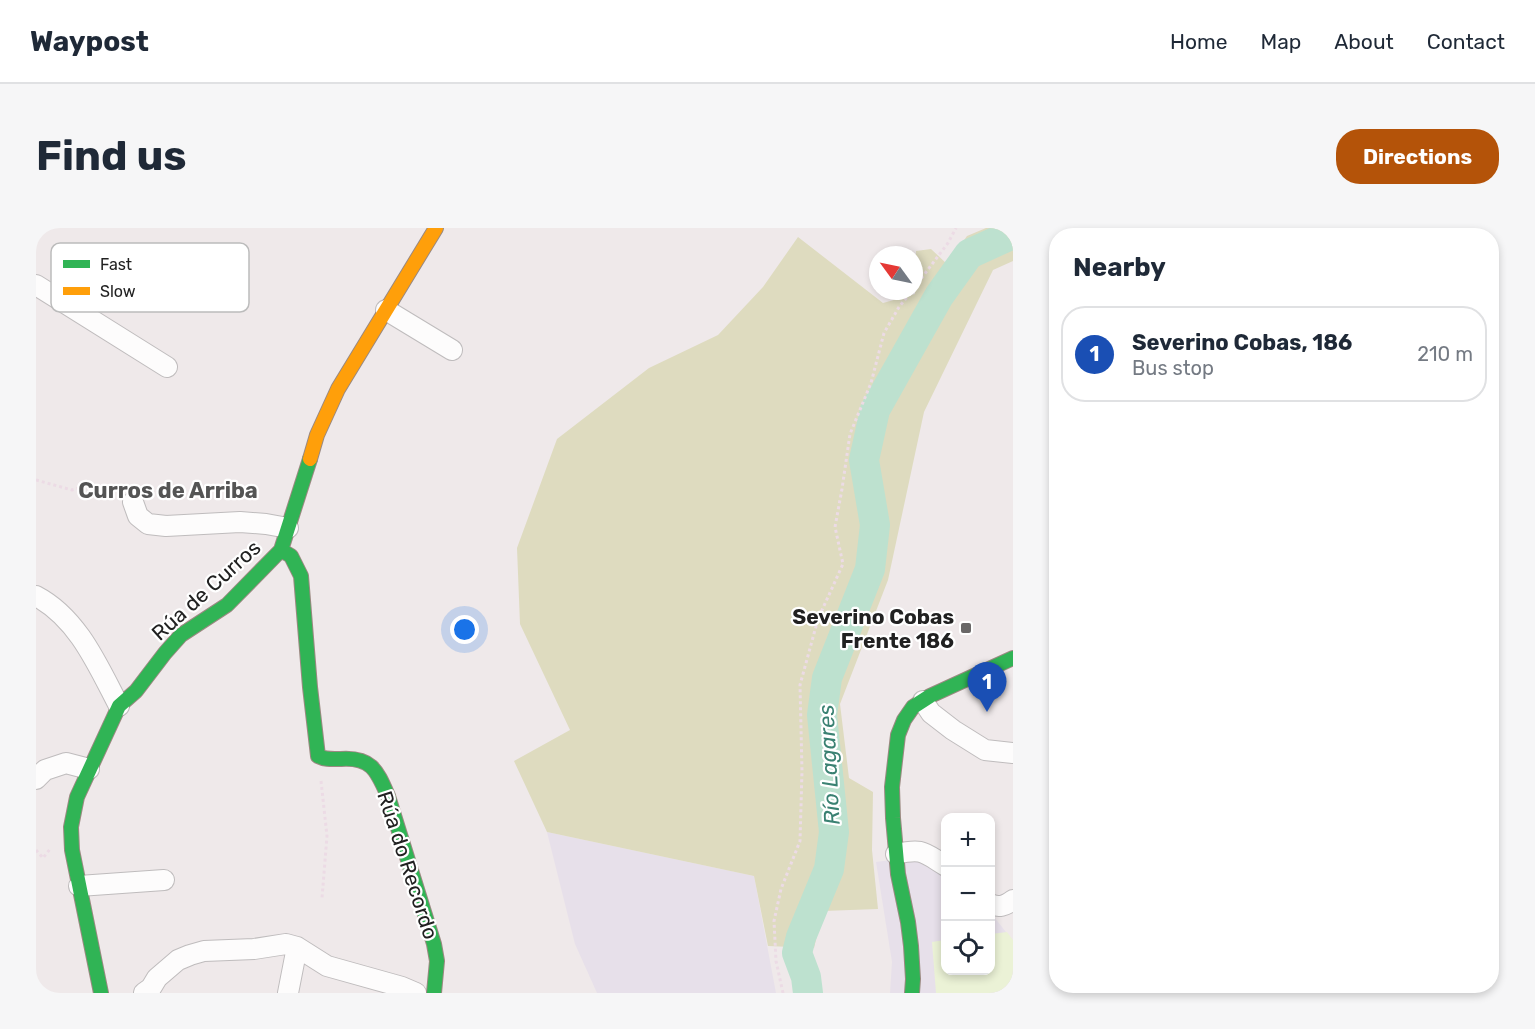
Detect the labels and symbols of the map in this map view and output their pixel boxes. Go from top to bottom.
legend [51,243,249,312]
north arrow [869,246,923,300]
text: Fast [100,255,132,274]
text: Slow [100,282,136,301]
district label: Curros de Arriba [78,477,258,504]
street label: Rúa de Curros [146,535,266,645]
place label: Severino Cobas Frente 186 [792,604,954,653]
your location [450,615,479,644]
marker: Severino Cobas Frente 186 [959,621,973,635]
pin: 1 [968,662,1006,712]
water label: Río Lagares [812,704,846,826]
street label: Rúa do Recordo [372,788,444,942]

